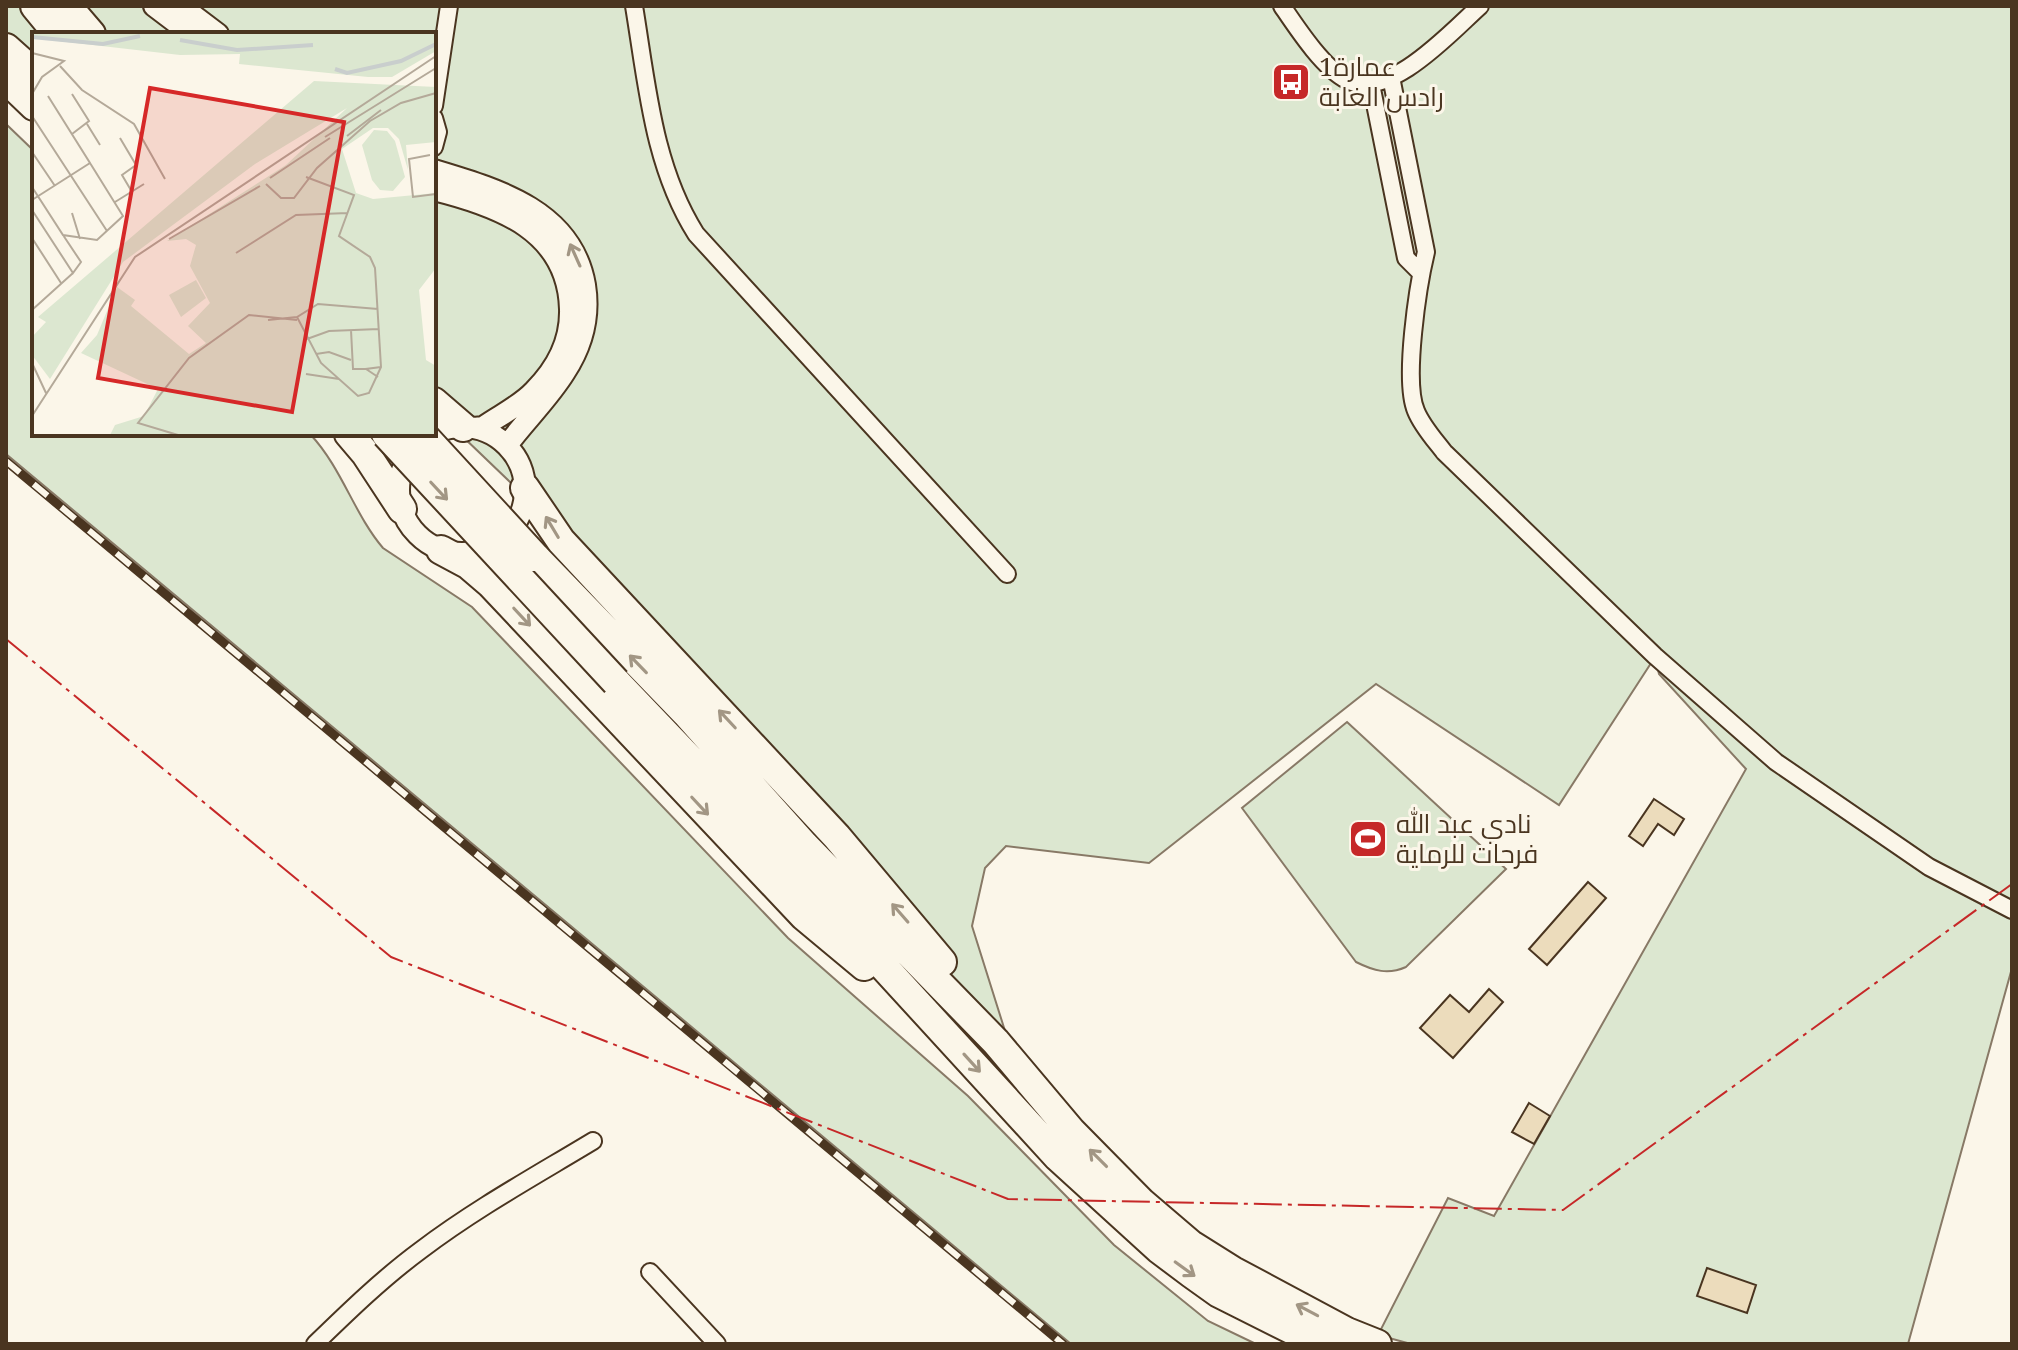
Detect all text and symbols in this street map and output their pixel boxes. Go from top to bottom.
inset map [32,32,436,436]
place label: 1عمارة رادس الغابة [1319,48,1444,114]
bus stop icon: 1عمارة رادس الغابة [1270,61,1312,103]
one-way arrow [567,243,582,267]
one-way arrow [430,481,448,501]
one-way arrow [543,516,559,539]
one-way arrow [513,607,532,627]
one-way arrow [629,655,648,674]
one-way arrow [718,710,737,729]
one-way arrow [691,796,710,816]
place label: نادي عبد الله فرحات للرماية [1396,805,1538,871]
sports icon: نادي عبد الله فرحات للرماية [1347,818,1389,860]
one-way arrow [891,903,909,924]
one-way arrow [963,1053,981,1073]
one-way arrow [1089,1149,1108,1168]
one-way arrow [1173,1260,1195,1277]
one-way arrow [1295,1302,1319,1317]

